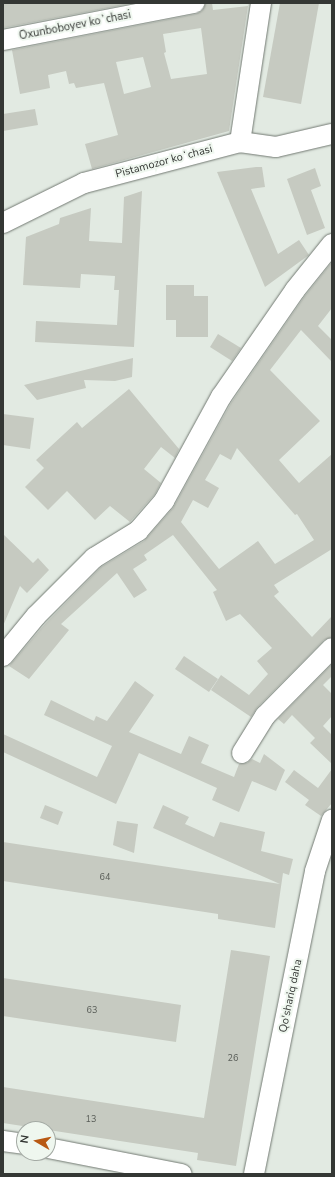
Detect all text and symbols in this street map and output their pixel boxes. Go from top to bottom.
street label: Oxunboboyev koʻchasi [18,9,132,43]
street label: Pistamozor koʻchasi [114,143,214,181]
house number: 64 [100,872,110,882]
street label: Qo'shariq daha [277,958,305,1034]
house number: 63 [87,1005,97,1015]
house number: 26 [228,1053,238,1063]
house number: 13 [86,1114,96,1124]
north arrow [16,1121,56,1161]
text: N [17,1134,33,1144]

